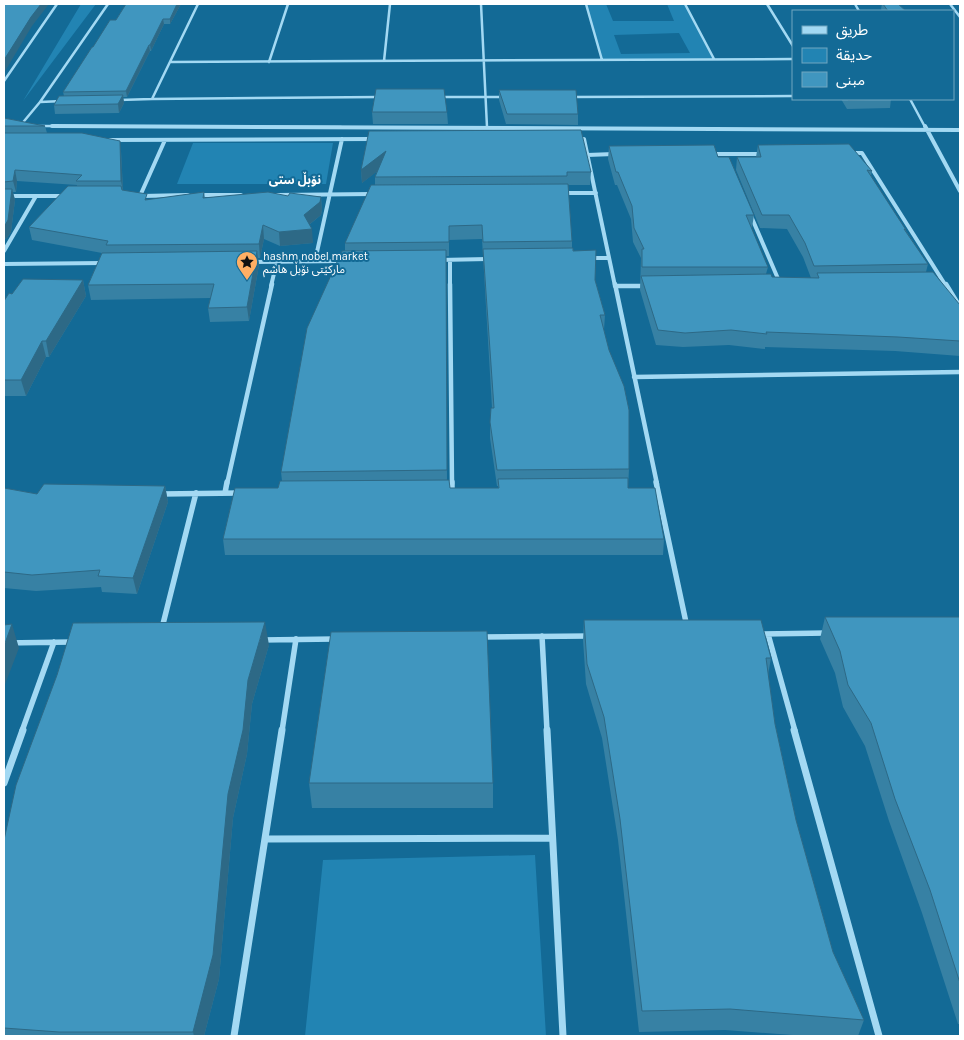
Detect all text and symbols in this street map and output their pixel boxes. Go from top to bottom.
legend [792,10,954,100]
text: طريق [836,21,868,40]
text: حديقة [836,46,872,64]
text: مبنى [836,71,865,89]
district label: نۆبڵ ستی [269,171,321,187]
place icon: hashm nobel market مارکێتی نۆبڵ هاشم [235,250,259,281]
place label: hashm nobel market مارکێتی نۆبڵ هاشم [263,250,368,278]

